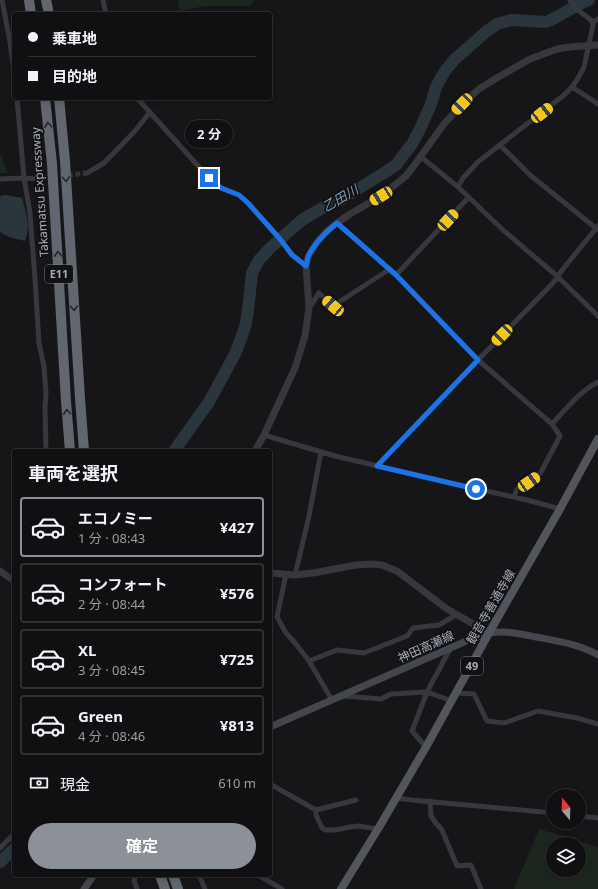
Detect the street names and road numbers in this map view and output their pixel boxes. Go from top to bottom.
street label: Takamatsu Expressway [26,126,53,257]
road number: E11 [45,265,73,283]
street label: 観音寺善通寺線 [462,566,519,647]
street label: 神田高瀬線 [395,627,457,667]
road number: 49 [461,657,483,675]

